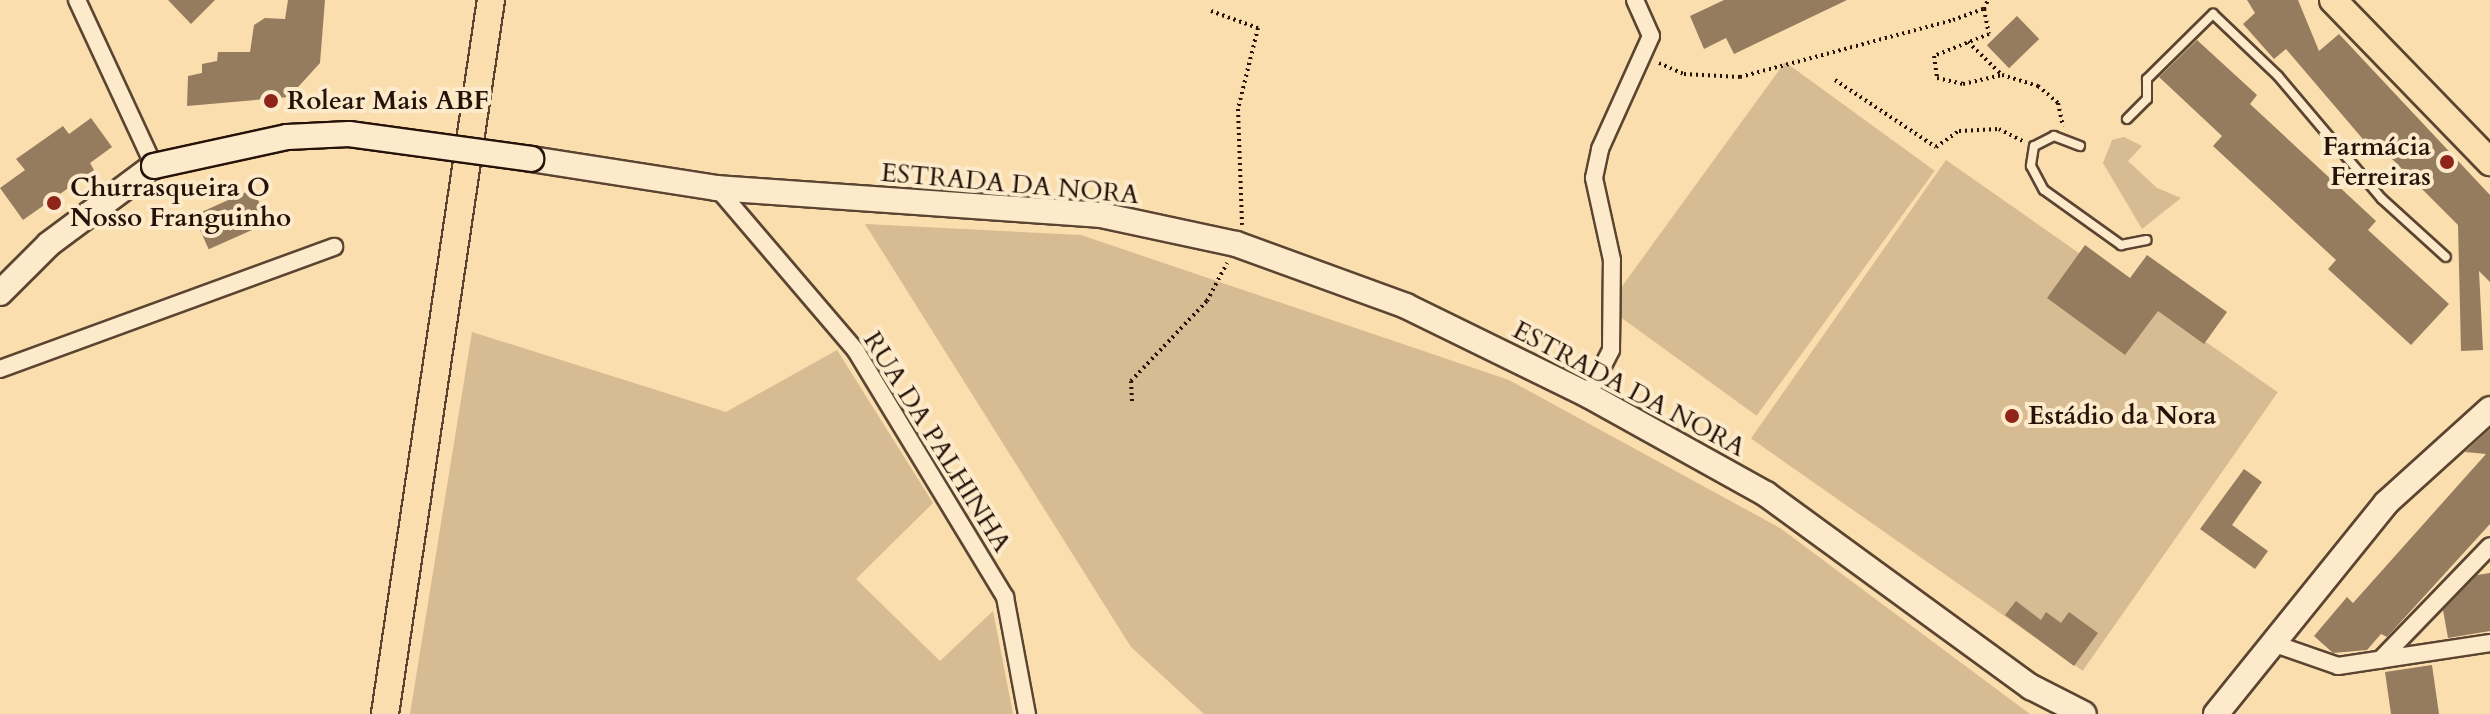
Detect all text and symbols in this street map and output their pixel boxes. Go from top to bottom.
place label: Rolear Mais ABF [287,85,489,117]
marker: Rolear Mais ABF [262,92,280,110]
place label: Farmácia Ferreiras [2323,131,2431,192]
marker: Farmácia Ferreiras [2438,153,2456,171]
street label: ESTRADA DA NORA [880,157,1140,211]
place label: Churrasqueira O Nosso Franguinho [70,172,291,234]
marker: Churrasqueira O Nosso Franguinho [45,194,63,212]
street label: ESTRADA DA NORA [1507,314,1751,464]
street label: RUA DA PALHINHA [856,326,1018,558]
place label: Estádio da Nora [2028,400,2216,432]
marker: Estádio da Nora [2003,407,2021,425]

